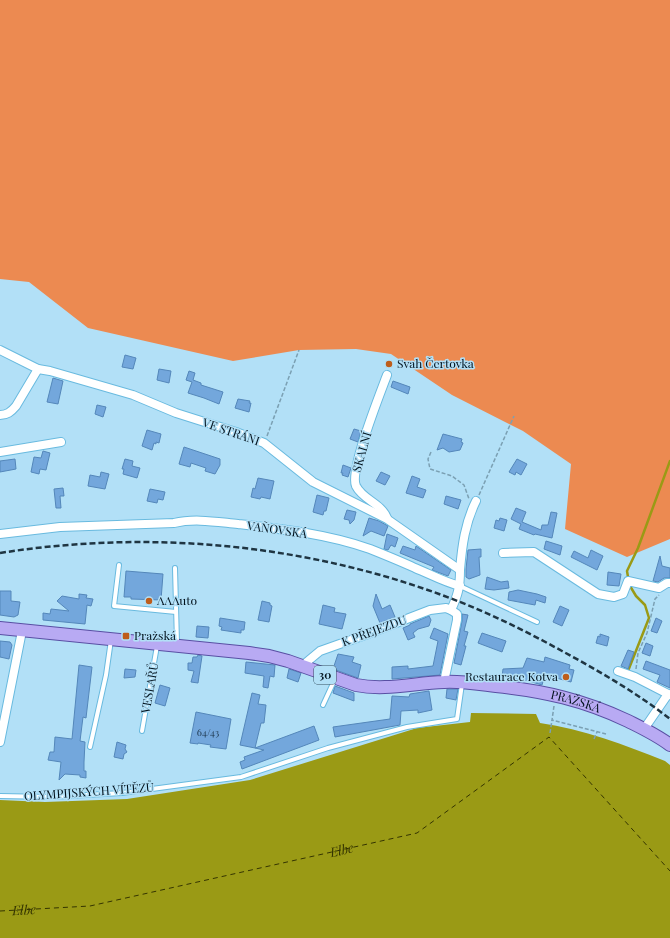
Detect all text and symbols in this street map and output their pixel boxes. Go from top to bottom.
place label: Svah Čertovka [397,355,474,371]
marker: Svah Čertovka [384,359,394,369]
street label: VE STRÁNI [200,413,262,448]
street label: SKALNÍ [348,429,375,474]
street label: VAŇOVSKÁ [245,517,309,541]
place label: AAAuto [156,592,198,608]
marker: AAAuto [144,596,154,606]
street label: K PŘEJEZDU [339,611,408,649]
place label: Pražská [134,627,176,643]
marker: Pražská [121,631,131,641]
street label: VESLAŘŮ [136,661,161,716]
road number: 30 [314,666,336,684]
place label: Restaurace Kotva [465,668,558,684]
marker: Restaurace Kotva [561,672,571,682]
street label: PRAŽSKÁ [549,686,604,716]
house number: 64/43 [197,725,220,739]
street label: OLYMPIJSKÝCH VÍTĚZŮ [23,778,155,804]
water label: Elbe [327,838,355,860]
water label: Elbe [11,900,37,918]

